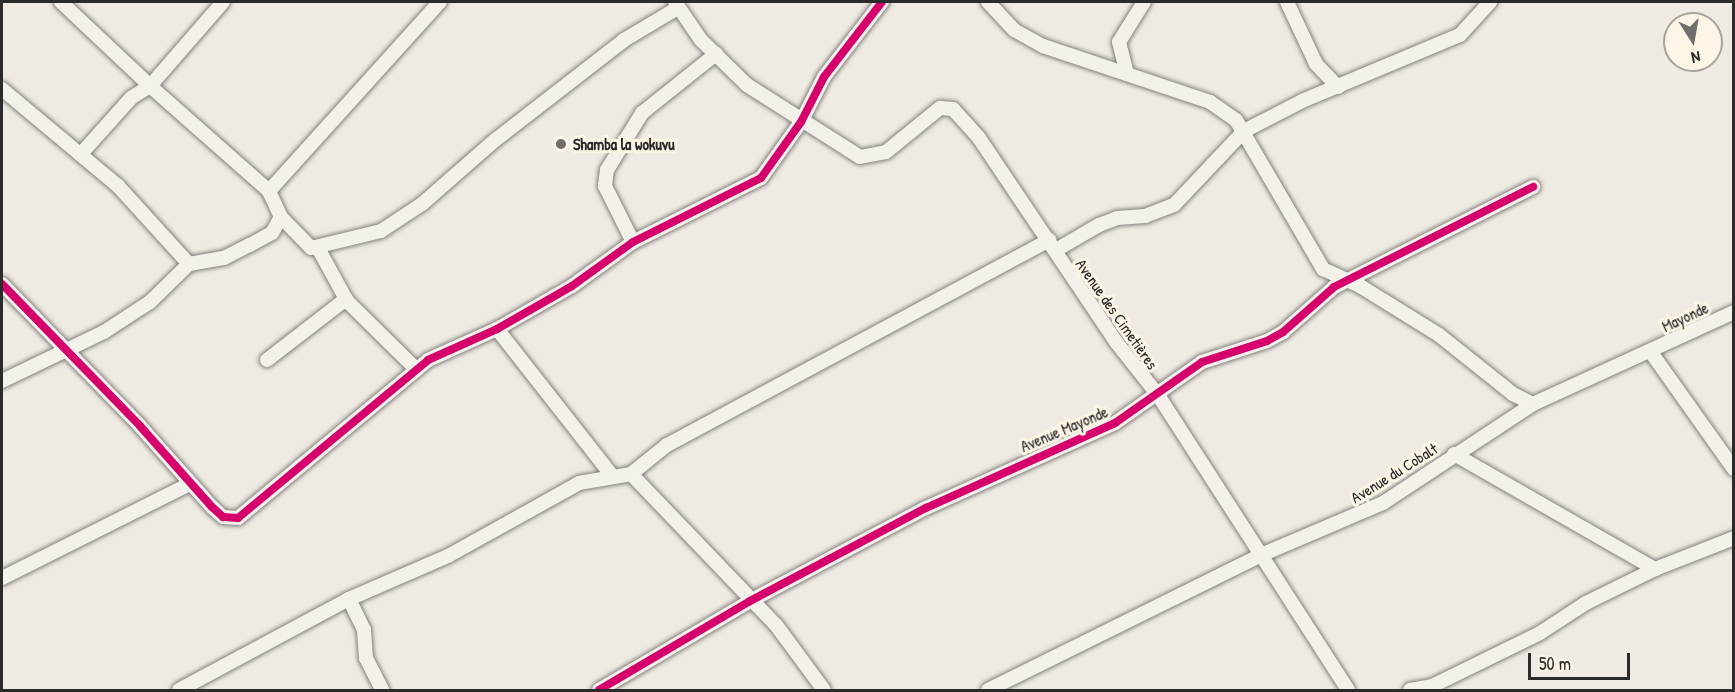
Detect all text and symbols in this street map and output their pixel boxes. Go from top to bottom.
north arrow [1663,12,1723,72]
text: N [1690,46,1702,69]
place label: Shamba la wokuvu [573,134,675,154]
marker: Shamba la wokuvu [554,137,568,151]
street label: Avenue des Cimetières [1072,255,1162,373]
street label: Mayonde [1659,298,1711,336]
street label: Avenue Mayonde [1017,402,1111,456]
street label: Avenue du Cobalt [1347,439,1441,507]
scale bar [1531,641,1633,679]
text: 50 m [1539,651,1571,676]

